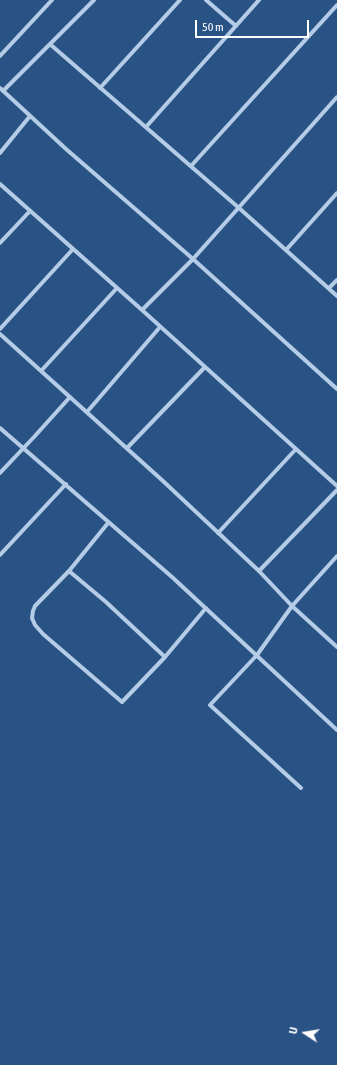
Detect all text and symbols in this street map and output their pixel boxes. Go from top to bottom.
scale bar [197,12,311,38]
text: 50 m [202,20,224,34]
north arrow [285,1013,325,1053]
text: U [287,1026,300,1035]

